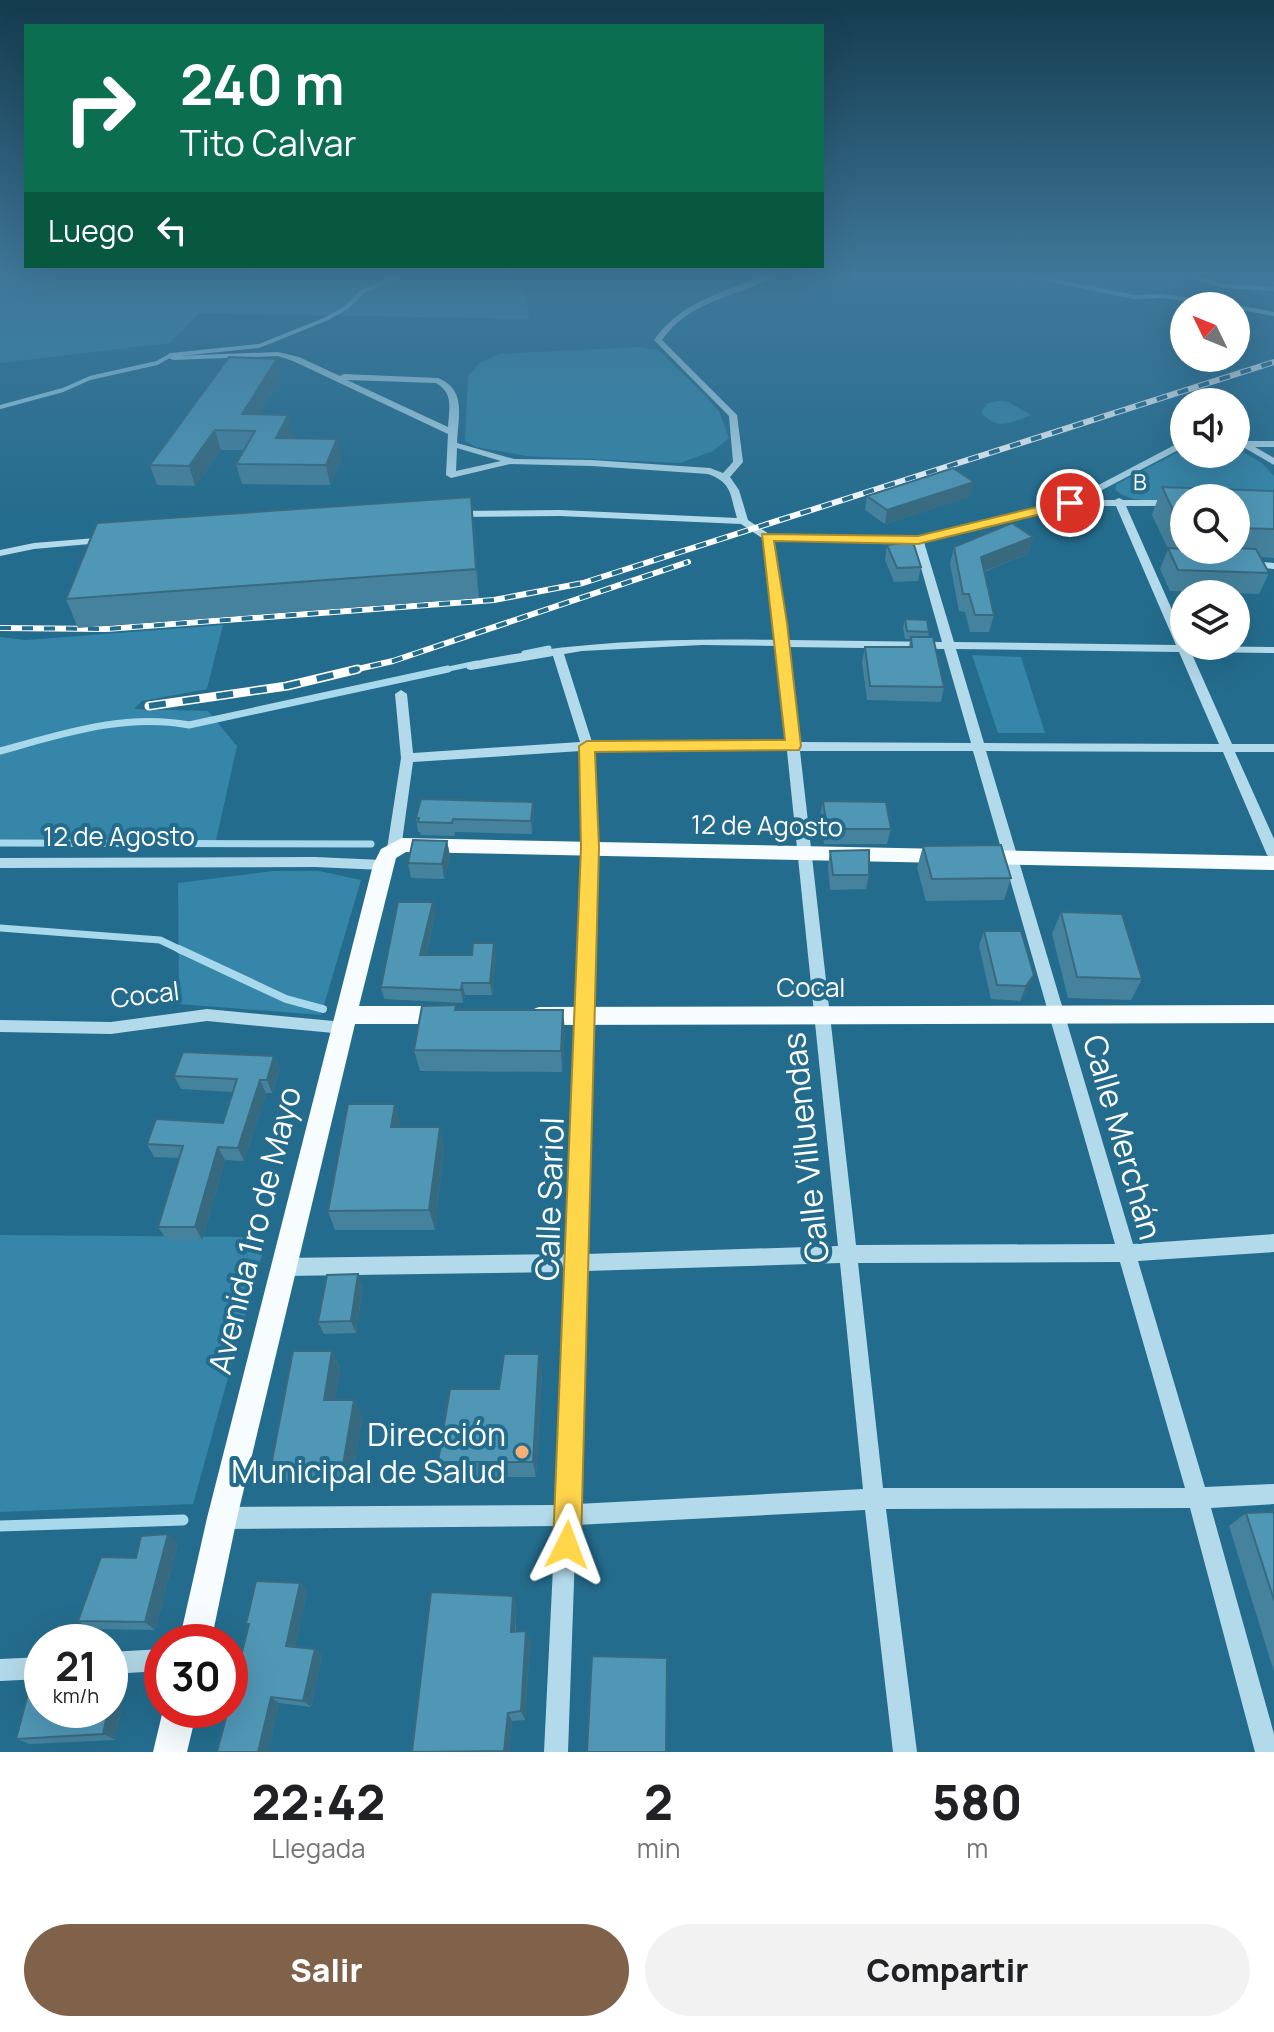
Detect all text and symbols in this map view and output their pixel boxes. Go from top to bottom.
text: 240 m [180,45,345,122]
icon: right [48,56,152,160]
text: Tito Calvar [180,118,356,167]
icon: left [150,208,194,252]
text: Luego [48,210,134,251]
north arrow [1170,292,1250,372]
map controls [1170,292,1250,660]
button: sound [1170,388,1250,468]
street label: B [1133,467,1147,497]
pin [1036,469,1104,537]
icon: arrive [1048,481,1092,525]
button: search [1170,484,1250,564]
button: layers [1170,580,1250,660]
street label: 12 de Agosto [691,806,843,844]
street label: 12 de Agosto [43,818,195,854]
street label: Cocal [777,969,845,1005]
street label: Cocal [109,972,181,1016]
street label: Calle Merchán [1073,1030,1173,1244]
street label: Calle Villuendas [771,1031,839,1265]
street label: Avenida 1ro de Mayo [197,1082,311,1378]
street label: Calle Sariol [524,1116,574,1282]
place label: Dirección Municipal de Salud [231,1412,506,1493]
marker: Dirección Municipal de Salud [513,1443,531,1461]
position arrow [525,1503,609,1587]
speed limit sign: 30 [144,1624,248,1728]
text: 21 [55,1638,97,1693]
text: km/h [53,1682,99,1709]
text: 22:42 [252,1769,385,1834]
text: 2 [644,1769,673,1834]
text: 580 [932,1769,1022,1834]
text: Llegada [271,1830,366,1866]
text: min [637,1830,680,1866]
text: m [966,1830,988,1866]
button: Salir [24,1924,629,2016]
button: Compartir [645,1924,1250,2016]

